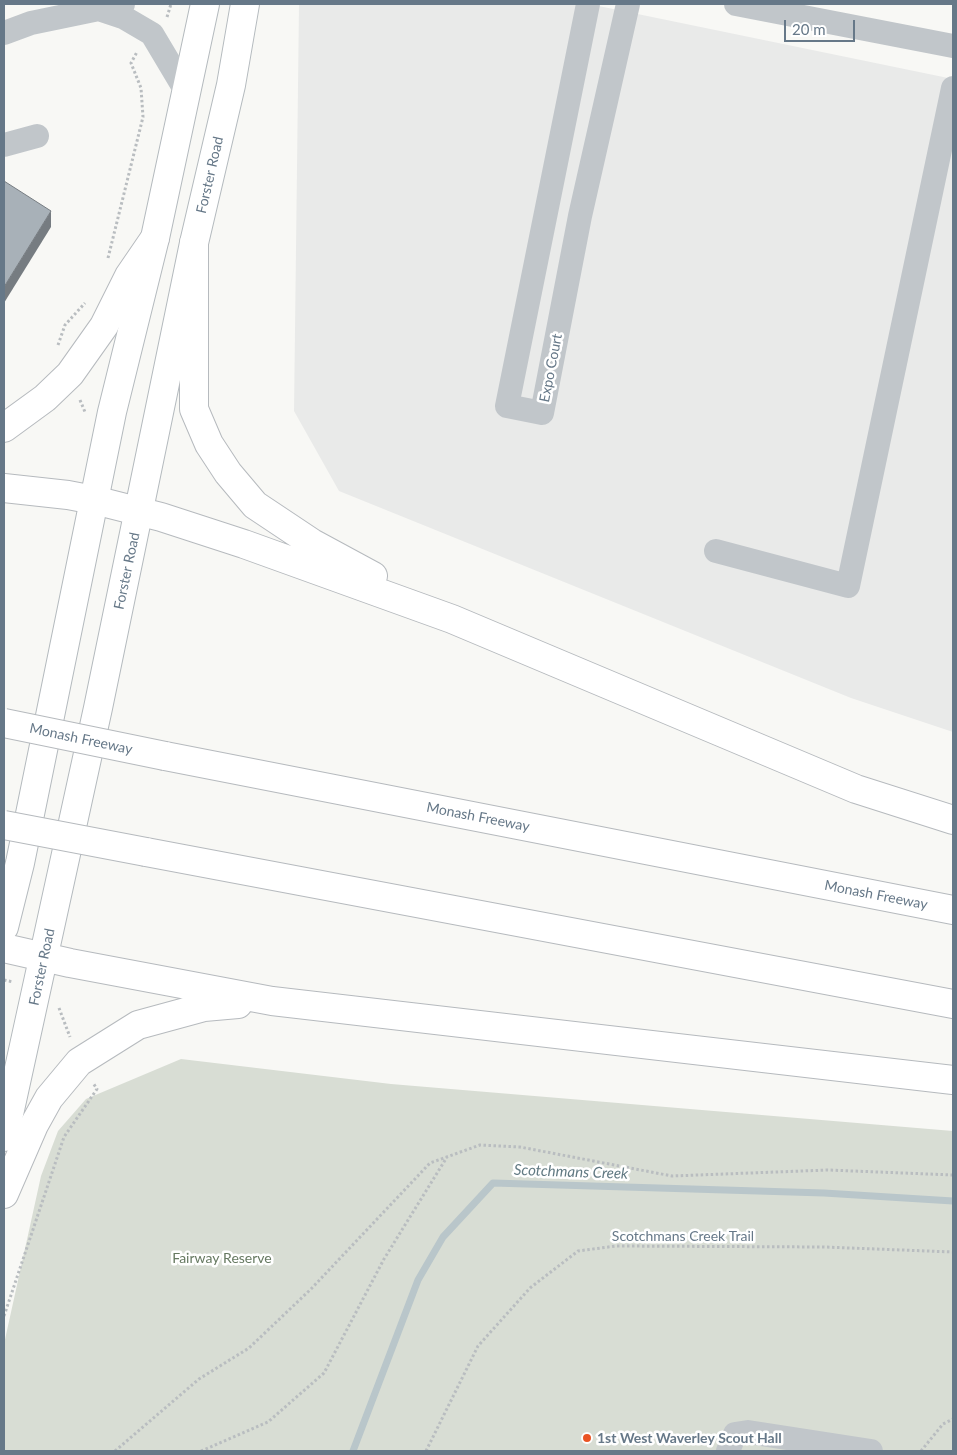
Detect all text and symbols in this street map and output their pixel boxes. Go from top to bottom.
scale bar [787,10,858,42]
text: 20 m [792,20,826,38]
street label: Forster Road [193,135,227,215]
street label: Expo Court [536,332,566,404]
street label: Forster Road [111,531,143,611]
street label: Monash Freeway [28,720,134,758]
street label: Monash Freeway [425,799,531,835]
street label: Monash Freeway [823,877,929,913]
street label: Forster Road [26,927,58,1007]
water label: Scotchmans Creek [514,1161,628,1183]
street label: Scotchmans Creek Trail [612,1228,754,1244]
park label: Fairway Reserve [172,1250,272,1266]
place label: 1st West Waverley Scout Hall [597,1430,782,1446]
marker: 1st West Waverley Scout Hall [581,1432,593,1444]

